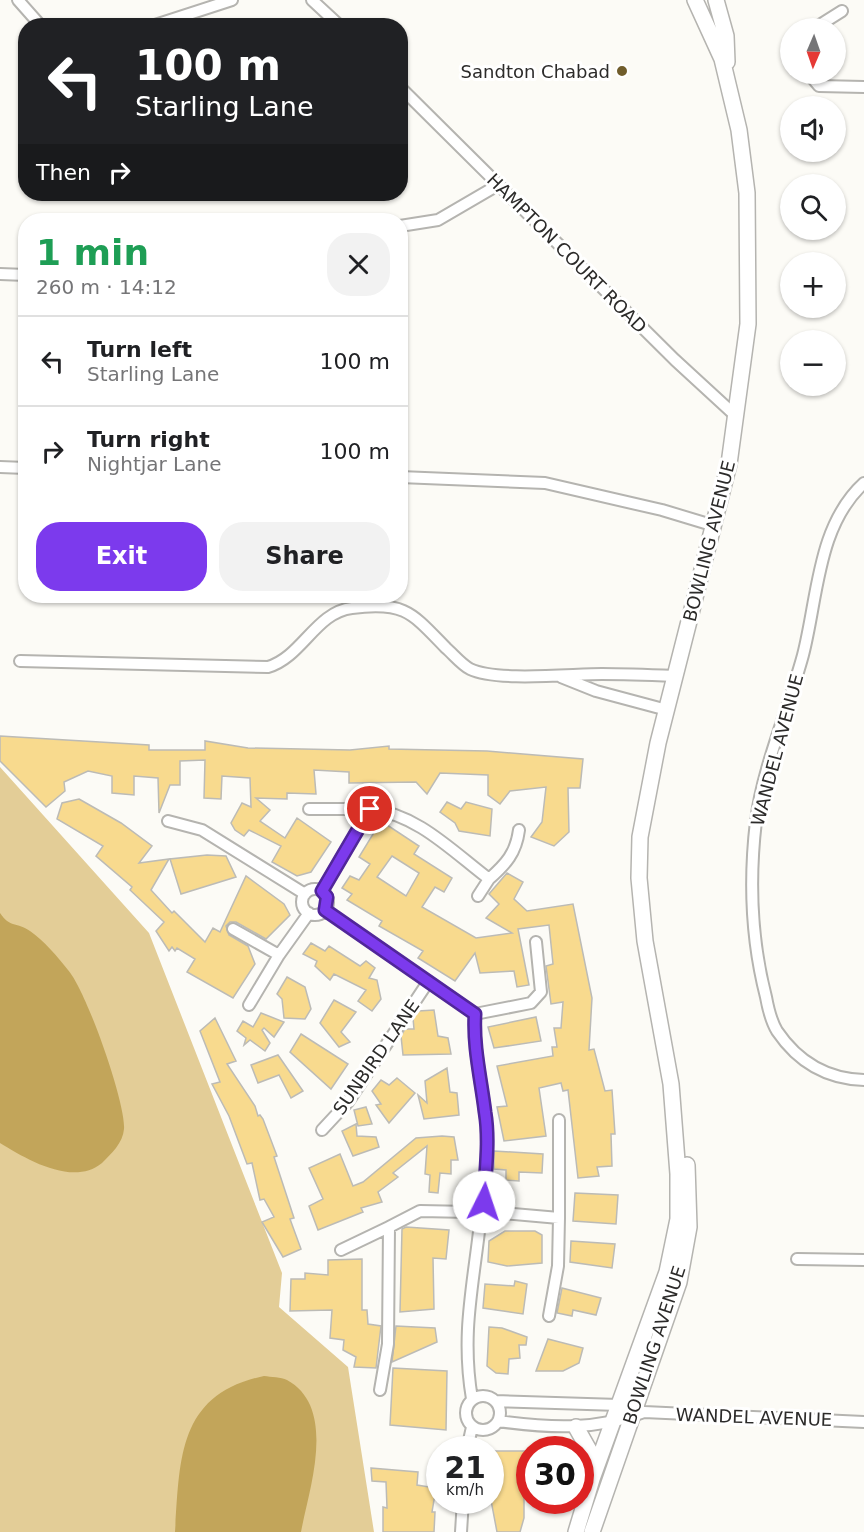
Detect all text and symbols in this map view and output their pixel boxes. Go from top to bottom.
north arrow [780,18,846,84]
map controls [780,18,846,396]
text: 100 m [135,41,281,90]
icon: left [36,42,114,120]
place label: Sandton Chabad [461,61,610,82]
marker: Sandton Chabad [615,64,629,78]
text: Starling Lane [135,91,314,122]
button: sound [780,96,846,162]
icon: right [103,156,136,189]
text: Then [36,160,91,185]
street label: HAMPTON COURT ROAD [483,169,651,337]
button: search [780,174,846,240]
text: 1 min [36,232,149,273]
button: close [327,233,390,296]
button: + [780,252,846,318]
text: 260 m · 14:12 [36,275,177,299]
button: − [780,330,846,396]
text: Turn left [87,337,192,362]
icon: left [36,345,69,378]
text: 100 m [320,349,390,374]
text: Starling Lane [87,362,219,386]
text: Turn right [87,427,210,452]
icon: right [36,435,69,468]
text: 100 m [320,439,390,464]
text: Nightjar Lane [87,452,222,476]
street label: BOWLING AVENUE [679,458,739,624]
button: Exit [36,522,207,591]
button: Share [219,522,390,591]
street label: WANDEL AVENUE [747,672,807,828]
pin [344,783,395,834]
icon: arrive [353,792,386,825]
street label: SUNBIRD LANE [329,996,423,1118]
position arrow [452,1170,516,1234]
street label: BOWLING AVENUE [618,1263,690,1427]
street label: WANDEL AVENUE [675,1404,833,1430]
speed limit sign: 30 [516,1436,594,1514]
text: 21 [444,1450,486,1485]
text: km/h [446,1481,484,1499]

